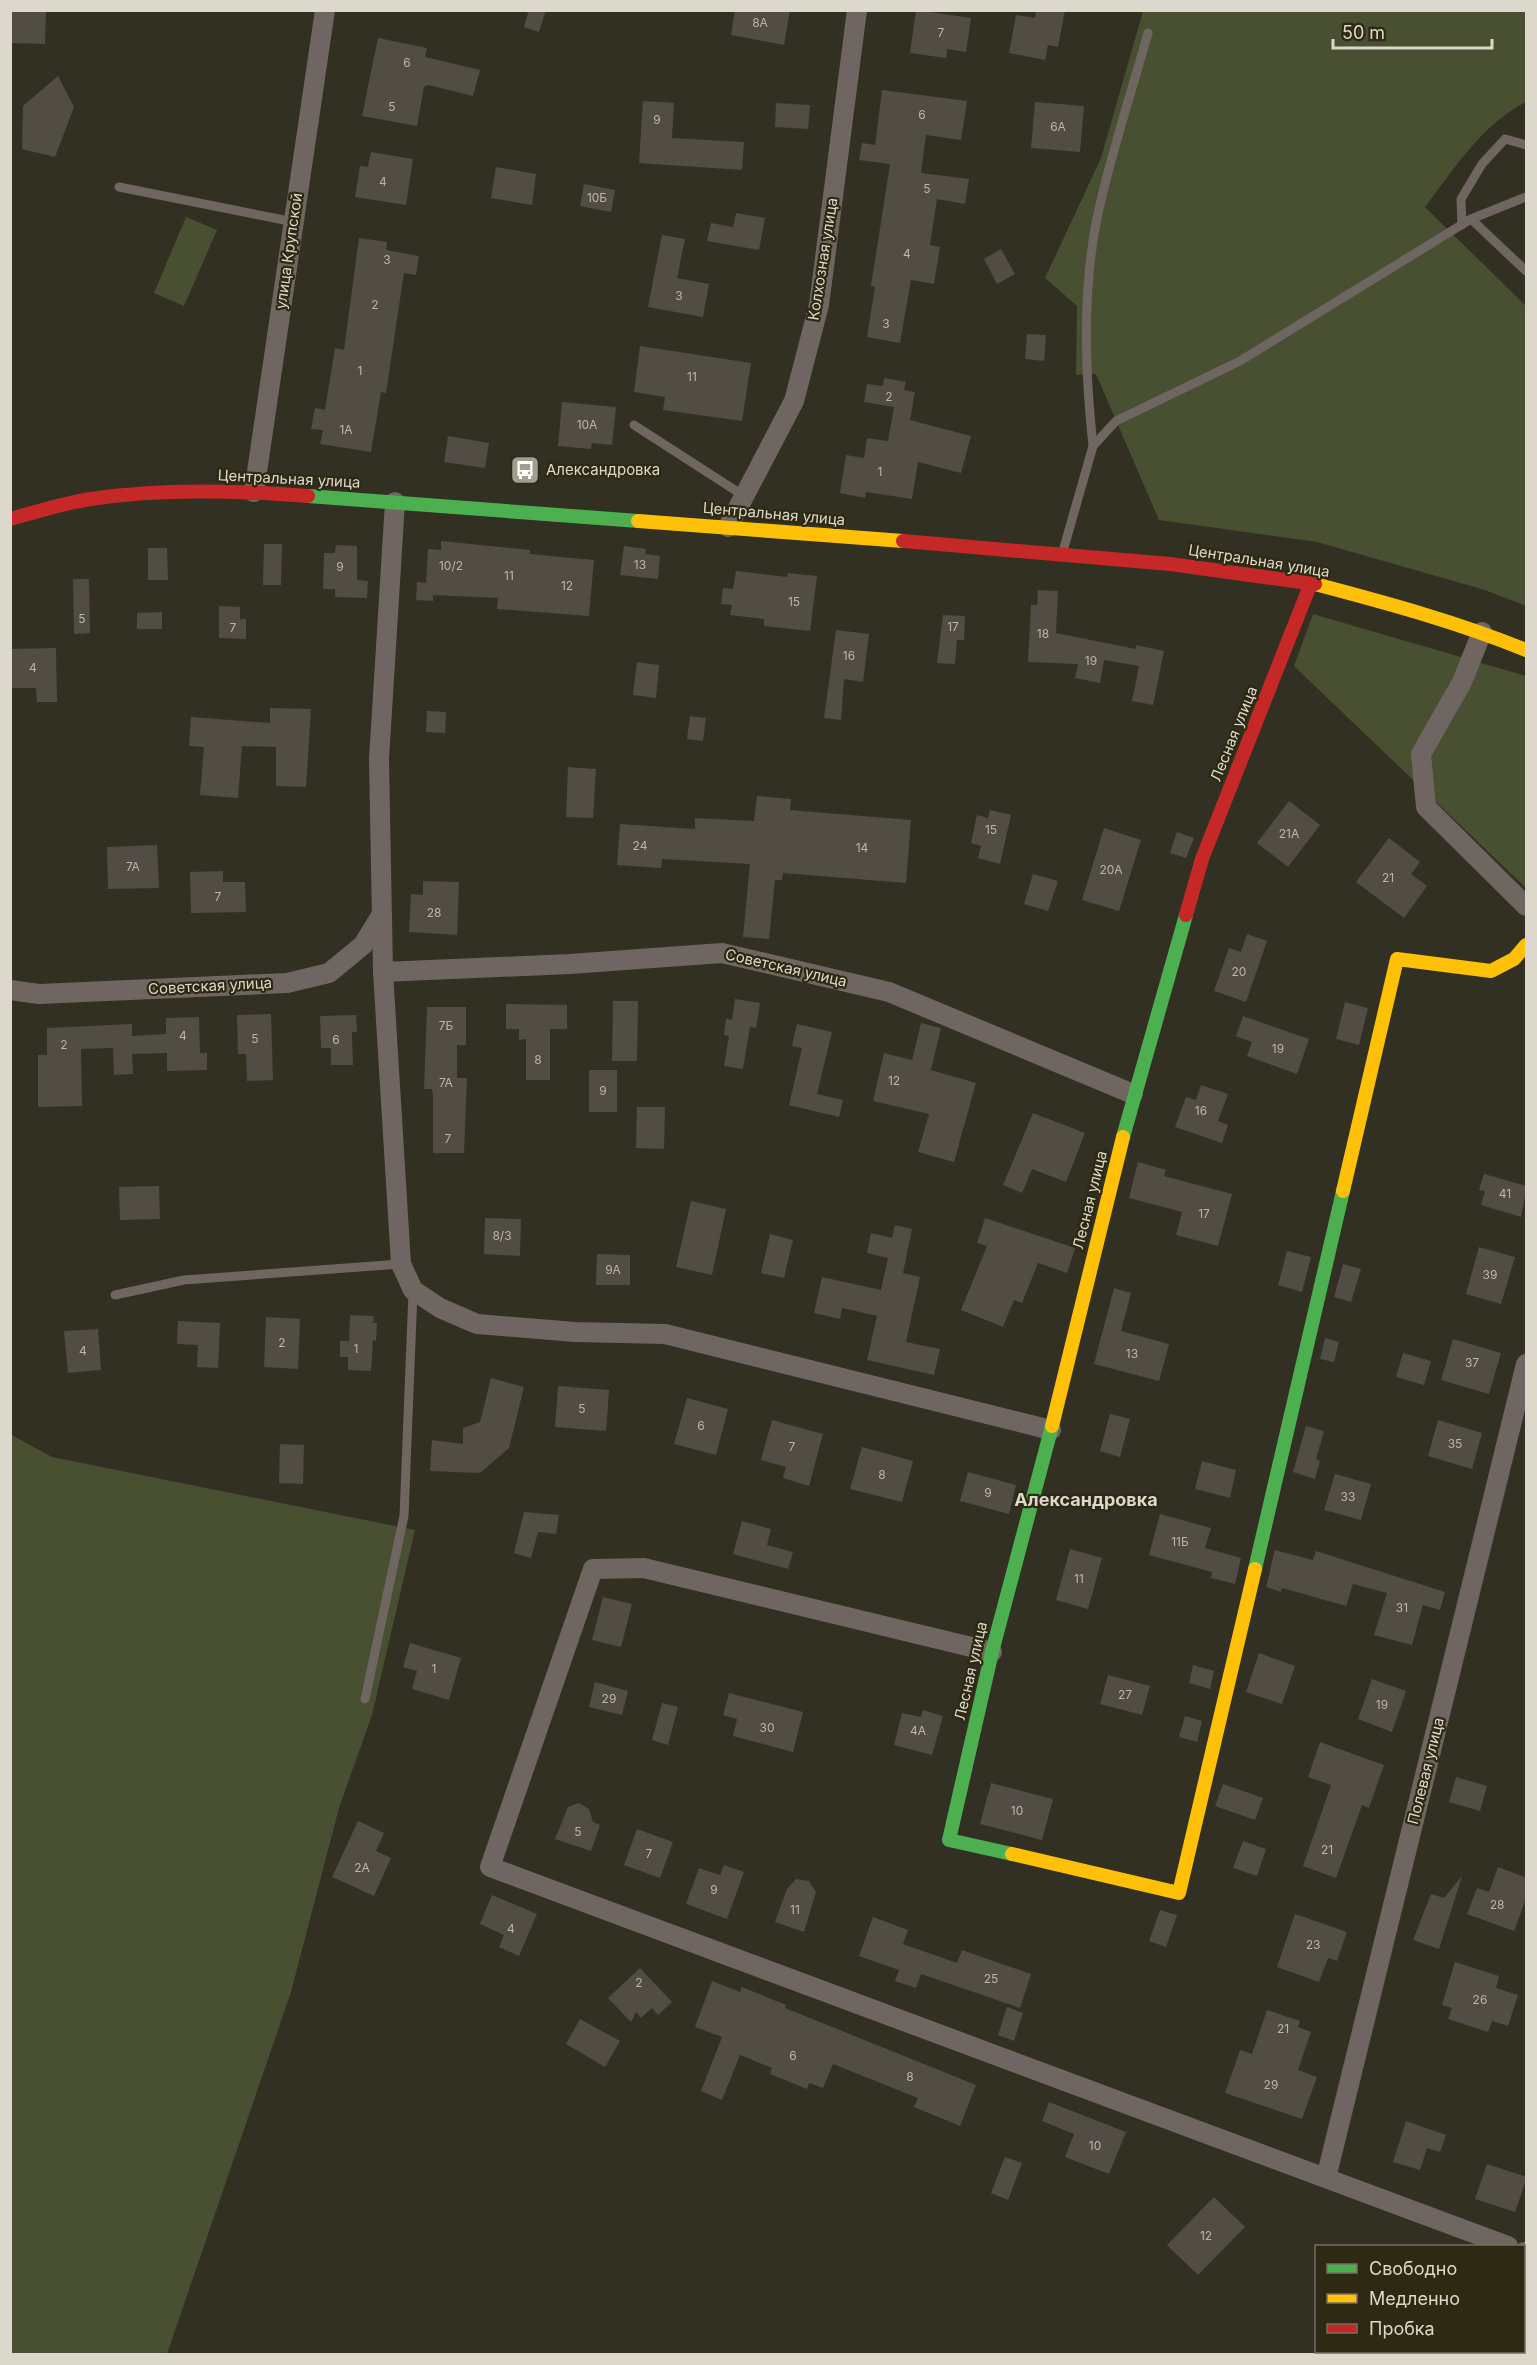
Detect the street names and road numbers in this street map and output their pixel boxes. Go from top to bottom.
street label: улица Крупской [271,192,306,310]
street label: Колхозная улица [803,196,842,322]
street label: Центральная улица [217,465,361,492]
street label: Центральная улица [702,498,846,529]
street label: Центральная улица [1187,540,1331,581]
street label: Лесная улица [1206,683,1261,784]
street label: Советская улица [723,944,849,991]
street label: Советская улица [147,973,272,998]
street label: Лесная улица [1068,1149,1111,1251]
street label: Лесная улица [950,1620,991,1722]
street label: Полевая улица [1403,1715,1448,1826]

